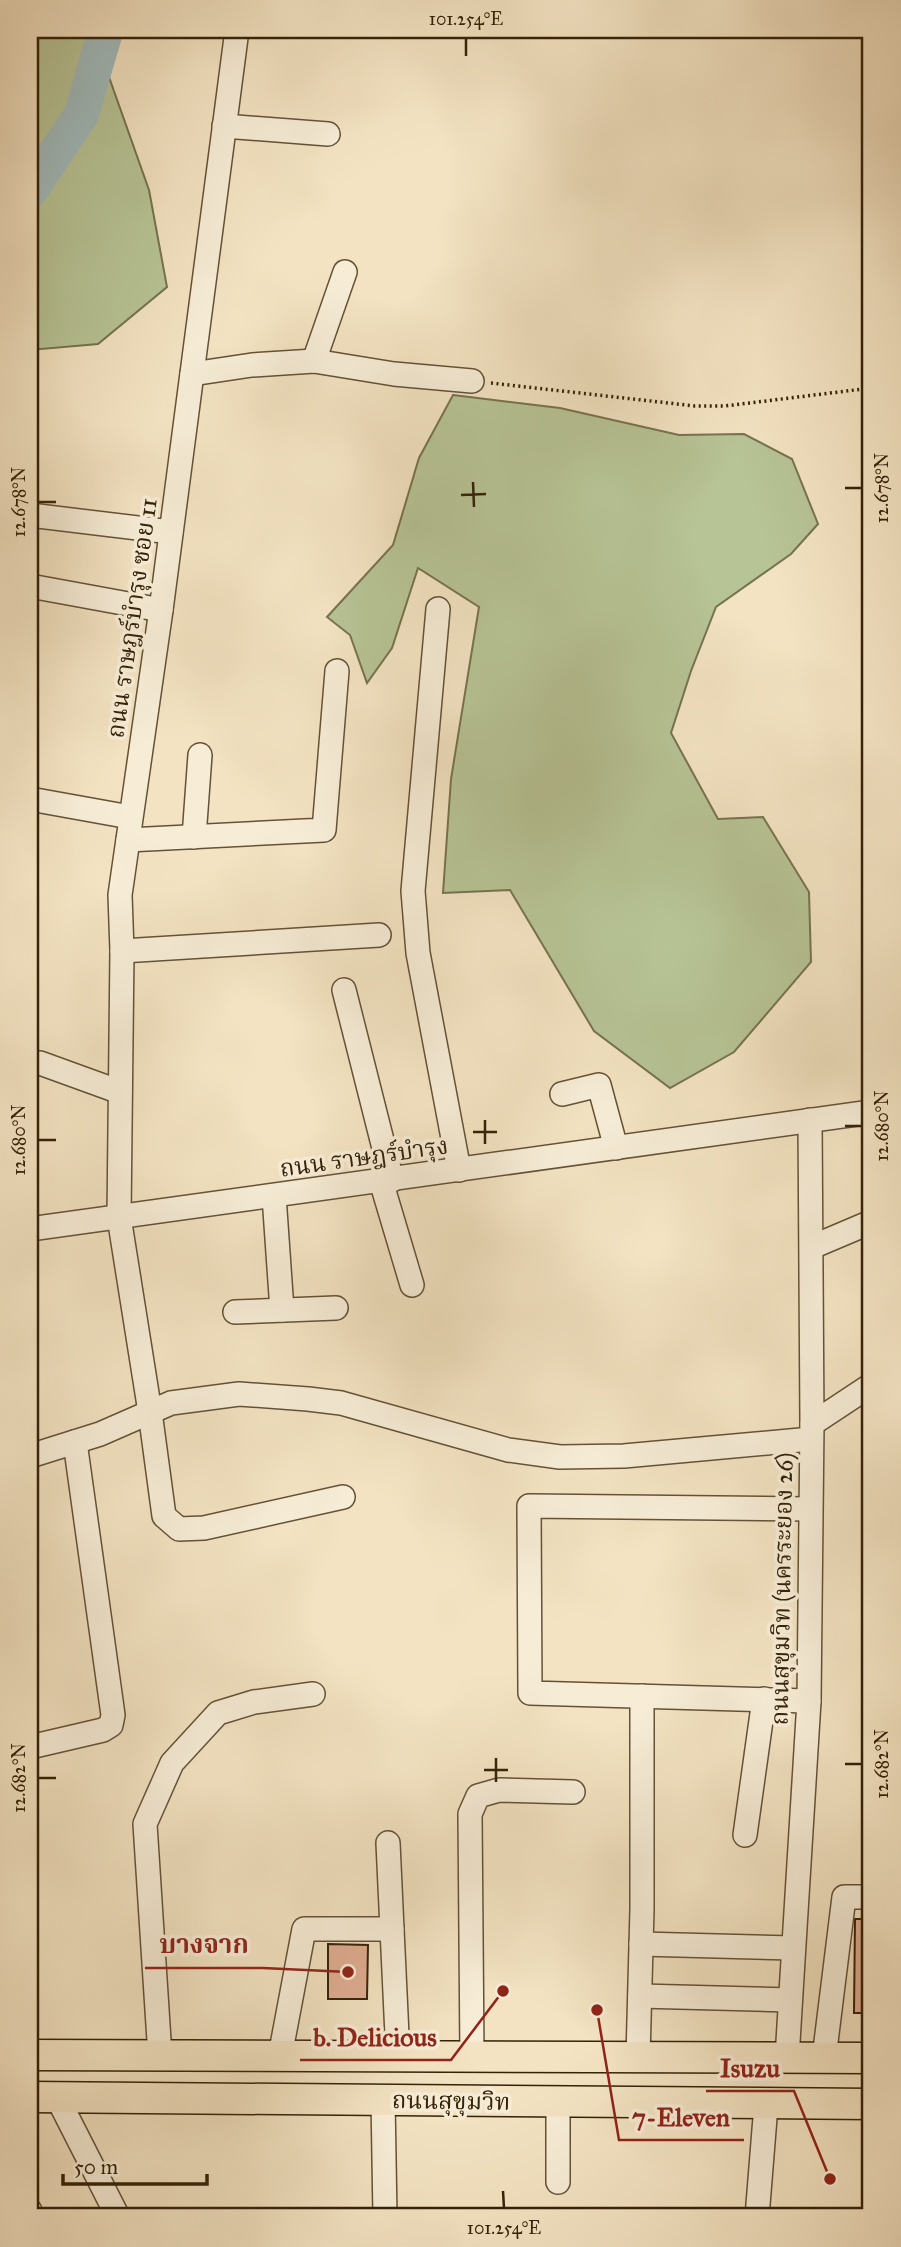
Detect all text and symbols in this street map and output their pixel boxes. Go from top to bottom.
text: 101.254°E [429,8,503,30]
text: 12.678°N [871,453,893,523]
text: 12.678°N [8,467,30,537]
street label: ถนน ราษฎร์บำรุง ซอย 11 [99,496,164,740]
text: 12.680°N [871,1090,893,1162]
text: 12.680°N [8,1104,30,1176]
street label: ถนน ราษฎร์บำรุง [278,1129,450,1184]
street label: ถนนสุขุมวิท (นครระยอง 26) [765,1452,799,1726]
text: 12.682°N [871,1729,893,1799]
text: 12.682°N [8,1743,30,1813]
callout: บางจาก [145,1921,263,1968]
text: บางจาก [159,1928,249,1960]
callout: b. Delicious [300,2013,451,2060]
text: b. Delicious [312,2021,437,2053]
callout: Isuzu [706,2044,794,2091]
text: Isuzu [720,2052,780,2084]
street label: ถนนสุขุมวิท [392,2085,510,2117]
callout: 7-Eleven [619,2093,744,2140]
text: 7-Eleven [632,2101,730,2133]
scale bar [63,2142,206,2186]
text: 50 m [74,2154,119,2180]
text: 101.254°E [467,2217,541,2239]

